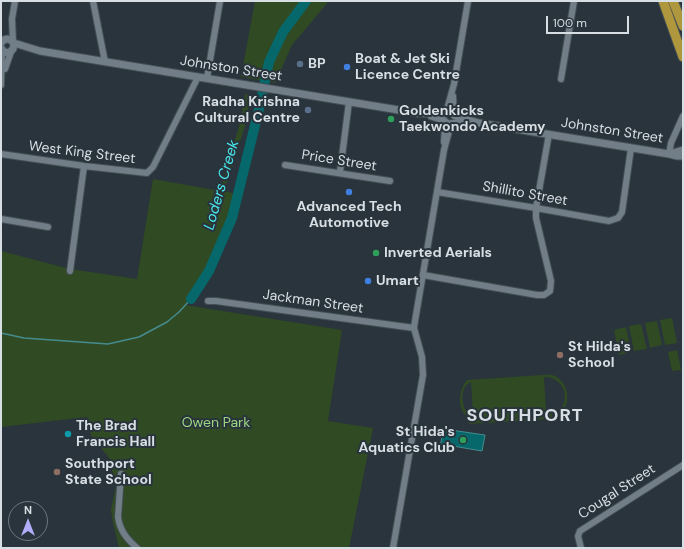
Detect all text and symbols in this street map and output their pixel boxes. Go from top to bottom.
scale bar [548,8,631,34]
text: 100 m [553,15,587,31]
place label: Boat & Jet Ski Licence Centre [355,51,460,84]
street label: Johnston Street [179,53,283,85]
place label: BP [308,56,326,72]
marker: BP [295,59,305,69]
marker: Boat & Jet Ski Licence Centre [342,62,352,72]
place label: Radha Krishna Cultural Centre [194,94,300,126]
place label: Goldenkicks Taekwondo Academy [399,103,546,136]
marker: Radha Krishna Cultural Centre [303,105,313,115]
marker: Goldenkicks Taekwondo Academy [386,114,396,124]
street label: Johnston Street [560,115,664,147]
street label: West King Street [28,138,136,168]
water label: Loders Creek [201,138,243,232]
street label: Price Street [300,147,378,175]
street label: Shillito Street [481,178,569,210]
marker: Advanced Tech Automotive [344,187,354,197]
place label: Advanced Tech Automotive [296,199,402,232]
place label: Inverted Aerials [384,245,492,261]
marker: Inverted Aerials [371,248,381,258]
place label: Umart [376,273,419,289]
marker: Umart [363,276,373,286]
street label: Jackman Street [262,287,364,317]
place label: St Hilda's School [568,339,631,372]
marker: St Hilda's School [555,350,565,360]
district label: SOUTHPORT [466,405,584,427]
park label: Owen Park [182,415,250,431]
place label: The Brad Francis Hall [76,418,155,450]
place label: St Hida's Aquatics Club [358,424,455,456]
marker: The Brad Francis Hall [63,429,73,439]
marker: St Hida's Aquatics Club [458,435,468,445]
place label: Southport State School [65,456,152,488]
street label: Cougal Street [575,461,659,523]
marker: Southport State School [52,467,62,477]
north arrow [8,501,48,541]
text: N [24,503,32,517]

